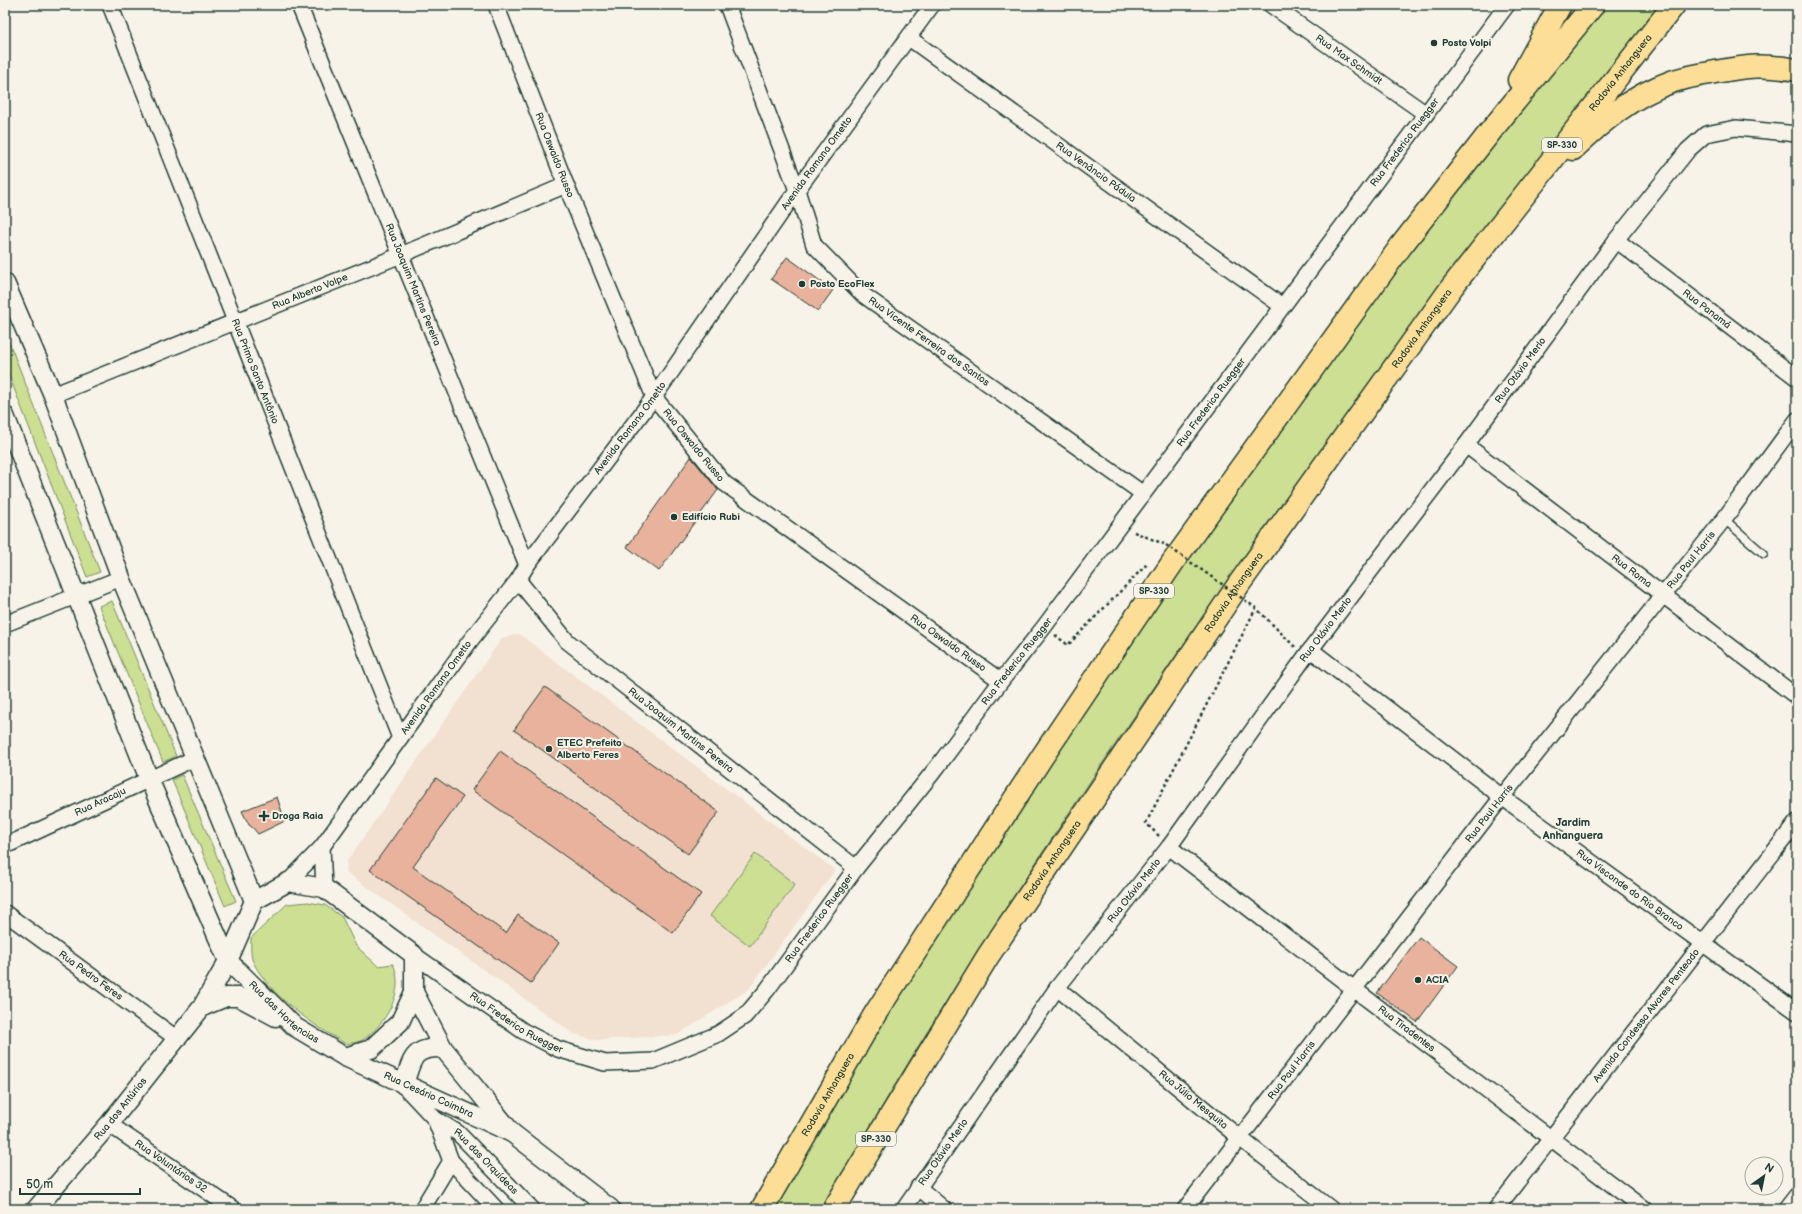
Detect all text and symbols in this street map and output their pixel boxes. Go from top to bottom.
street label: Rua Max Schmidt [1313,32,1384,87]
street label: Rodovia Anhanguera [1587,32,1655,114]
place label: Posto Volpi [1442,37,1491,49]
marker: Posto Volpi [1429,38,1439,48]
street label: Rua Frederico Ruegger [1368,95,1442,189]
street label: Rua Oswaldo Russo [532,111,577,200]
street label: Avenida Romana Ometto [779,114,855,212]
road number: SP-330 [1542,138,1582,152]
street label: Rua Venâncio Pádula [1053,139,1138,205]
street label: Rua Joaquim Martins Pereira [383,222,443,348]
street label: Rua Alberto Volpe [270,271,350,312]
place label: Posto EcoFlex [810,278,875,290]
marker: Posto EcoFlex [797,279,807,289]
street label: Rodovia Anhanguera [1390,287,1455,371]
street label: Rua Panamá [1680,287,1734,332]
street label: Rua Vicente Ferreira dos Santos [866,294,992,389]
street label: Rua Primo Santo Antônio [229,317,281,426]
street label: Rua Otávio Merlo [1492,335,1549,406]
street label: Rua Frederico Ruegger [1174,355,1248,449]
street label: Avenida Romana Ometto [592,379,669,477]
street label: Rua Oswaldo Russo [660,406,727,484]
place label: Edifício Rubi [682,511,740,523]
marker: Edifício Rubi [669,512,679,522]
street label: Rua Paul Harris [1664,529,1718,591]
street label: Rodovia Anhanguera [1202,550,1266,635]
street label: Rua Roma [1609,552,1654,590]
road number: SP-330 [1134,584,1174,598]
street label: Rua Otávio Merlo [1297,594,1355,664]
street label: Rua Oswaldo Russo [908,612,989,675]
street label: Rua Frederico Ruegger [979,615,1055,708]
street label: Avenida Romana Ometto [399,638,474,737]
street label: Rua Joaquim Martins Pereira [626,685,736,776]
place label: ETEC Prefeito Alberto Feres [556,737,622,761]
marker: ETEC Prefeito Alberto Feres [544,744,554,754]
street label: Rua Paul Harris [1463,782,1516,845]
street label: Rua Aracaju [73,785,128,819]
place label: Droga Raia [272,810,324,822]
marker: Droga Raia [259,811,269,821]
district label: Jardim Anhanguera [1542,816,1603,842]
street label: Rodovia Anhanguera [1021,818,1084,903]
street label: Rua Visconde do Rio Branco [1574,847,1686,933]
street label: Rua Otávio Merlo [1105,856,1164,925]
street label: Rua Frederico Ruegger [783,871,856,965]
street label: Avenida Condessa Alvares Penteado [1591,946,1702,1085]
street label: Rua Pedro Feres [56,948,125,1003]
place label: ACIA [1425,974,1449,986]
marker: ACIA [1413,975,1423,985]
street label: Rua das Hortencias [246,979,321,1046]
street label: Rua Frederico Ruegger [467,990,564,1056]
street label: Rua Tiradentes [1375,1003,1437,1054]
street label: Rua Paul Harris [1265,1039,1318,1102]
street label: Rodovia Anhanguera [799,1051,857,1139]
street label: Rua Júlio Mesquita [1156,1068,1230,1132]
street label: Rua Cesário Coimbra [382,1069,476,1121]
street label: Rua dos Antúrios [92,1075,149,1143]
street label: Rua Otávio Merlo [916,1116,971,1188]
street label: Rua das Orquídeas [452,1126,521,1197]
road number: SP-330 [856,1132,896,1146]
street label: Rua Voluntários 32 [132,1137,209,1195]
north arrow [1744,1156,1784,1196]
text: N [1762,1160,1776,1176]
scale bar [20,1170,140,1196]
text: 50 m [26,1177,53,1192]

